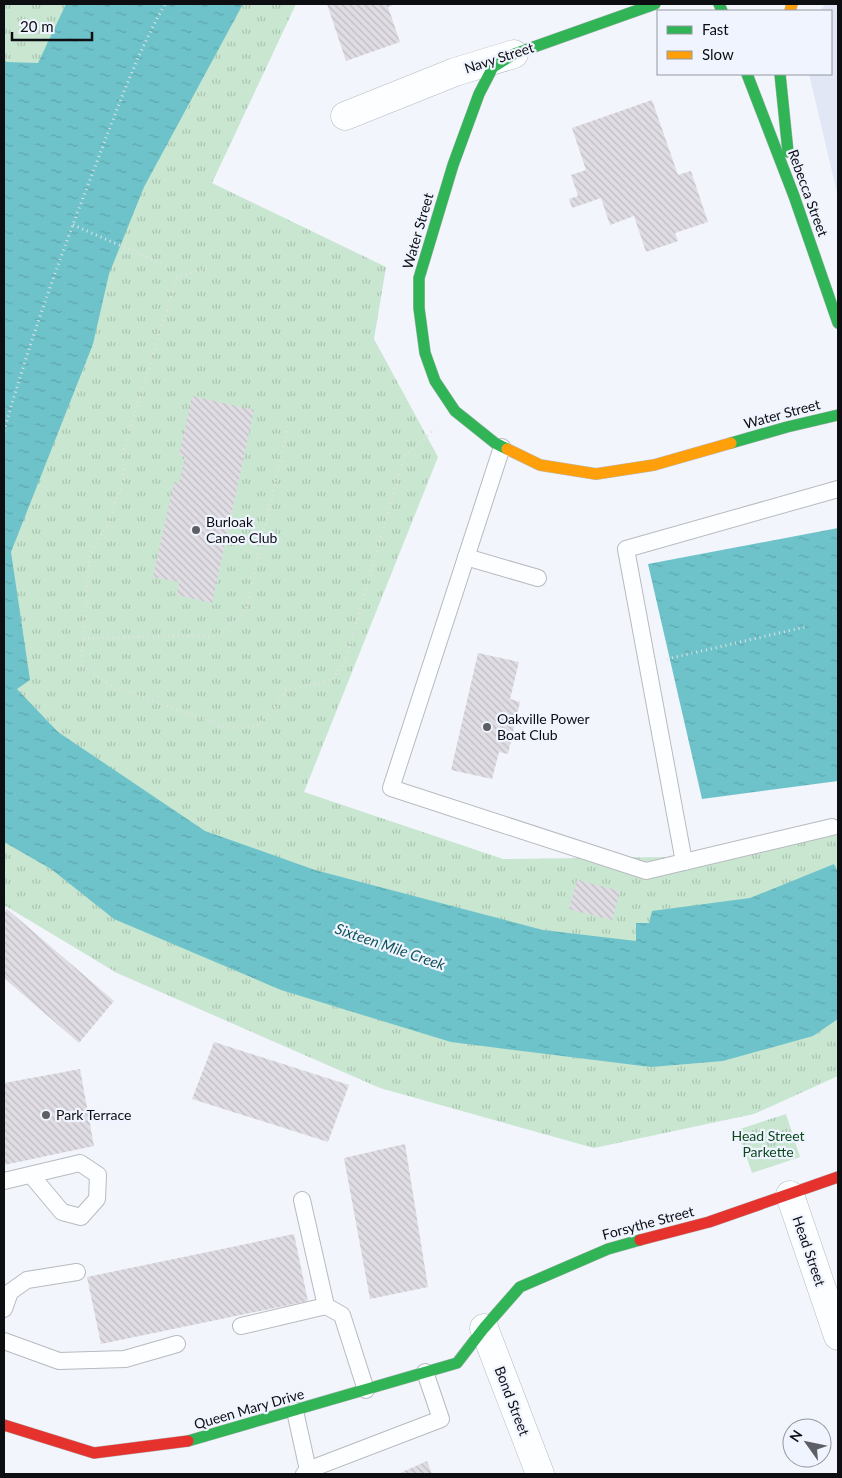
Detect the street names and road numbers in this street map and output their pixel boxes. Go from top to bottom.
street label: Navy Street [462,38,536,77]
street label: Rebecca Street [785,147,832,239]
street label: Water Street [399,191,436,271]
street label: Water Street [742,395,822,432]
street label: Forsythe Street [600,1202,696,1243]
street label: Head Street [790,1214,829,1288]
street label: Bond Street [491,1364,533,1438]
street label: Queen Mary Drive [192,1385,306,1432]

